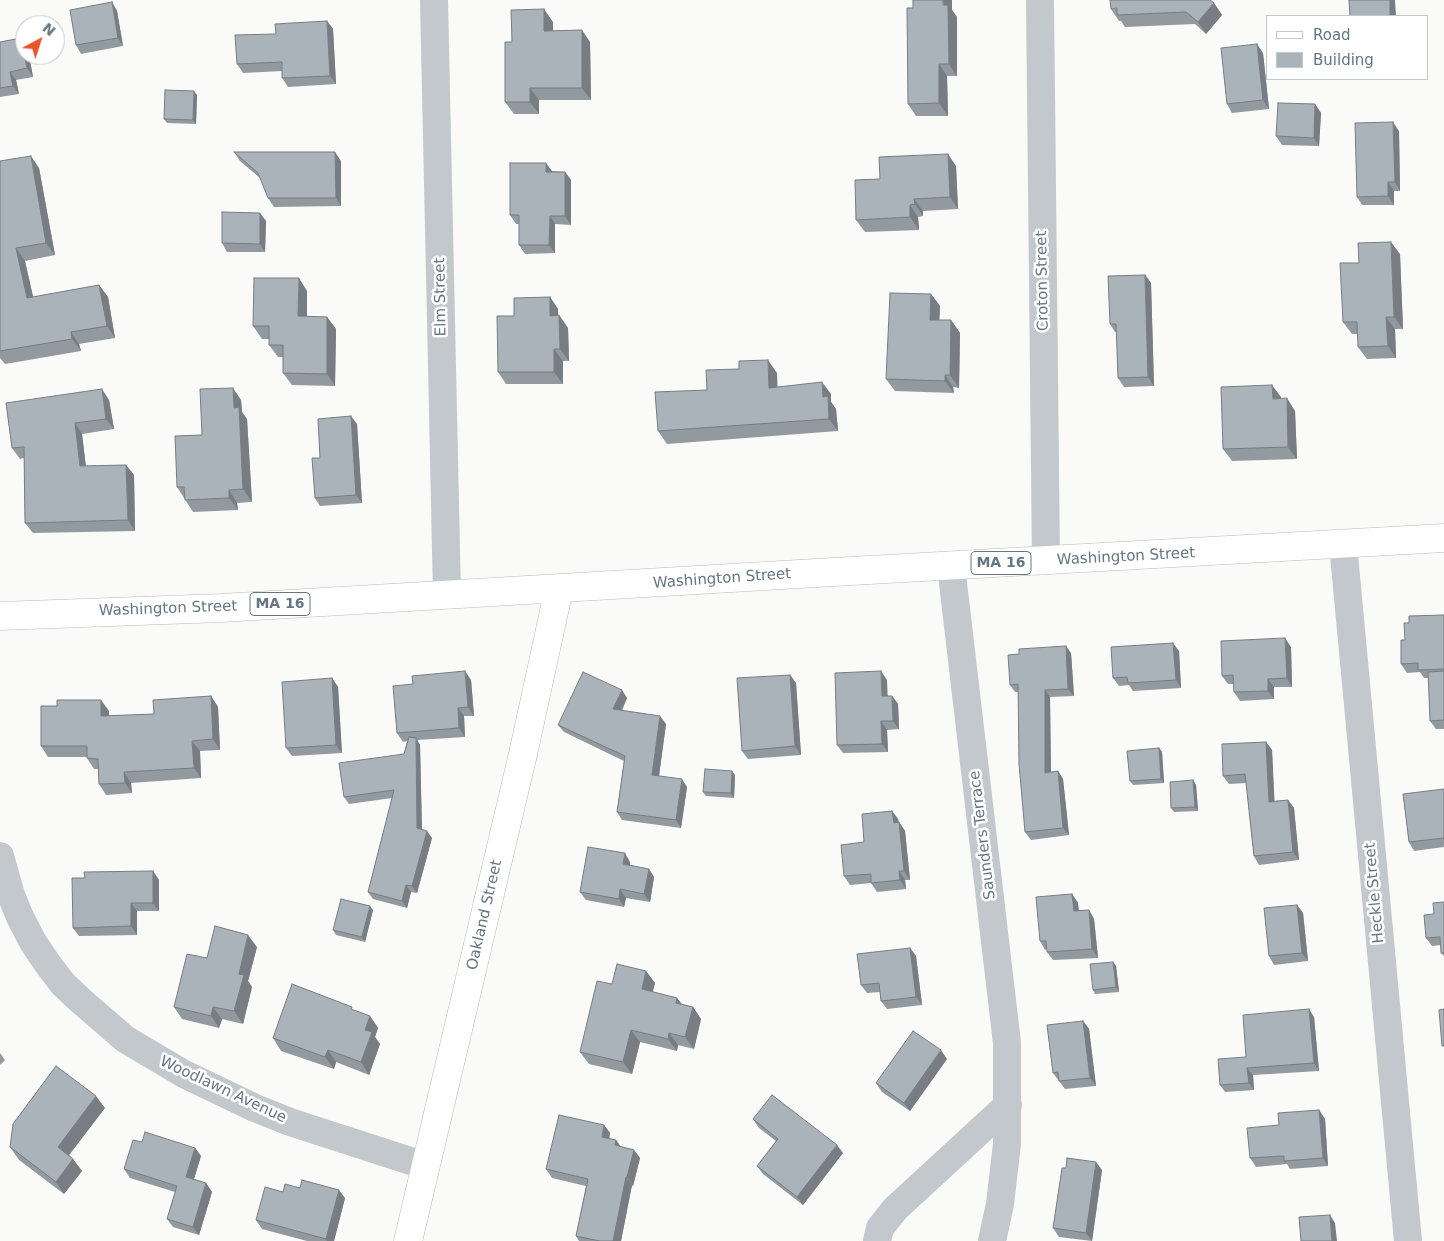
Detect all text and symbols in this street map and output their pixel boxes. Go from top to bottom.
north arrow [15,15,65,65]
legend [1266,15,1429,80]
text: N [39,19,59,39]
text: Road [1313,26,1351,44]
text: Building [1313,51,1374,69]
street label: Croton Street [1033,231,1053,331]
street label: Elm Street [431,258,451,336]
street label: Washington Street [1056,544,1196,570]
road number: MA 16 [971,552,1031,574]
street label: Washington Street [652,565,792,593]
road number: MA 16 [250,592,310,616]
street label: Washington Street [98,598,238,620]
street label: Saunders Terrace [966,769,1000,901]
street label: Heckle Street [1362,842,1388,944]
street label: Oakland Street [464,858,506,972]
street label: Woodlawn Avenue [157,1053,289,1127]

